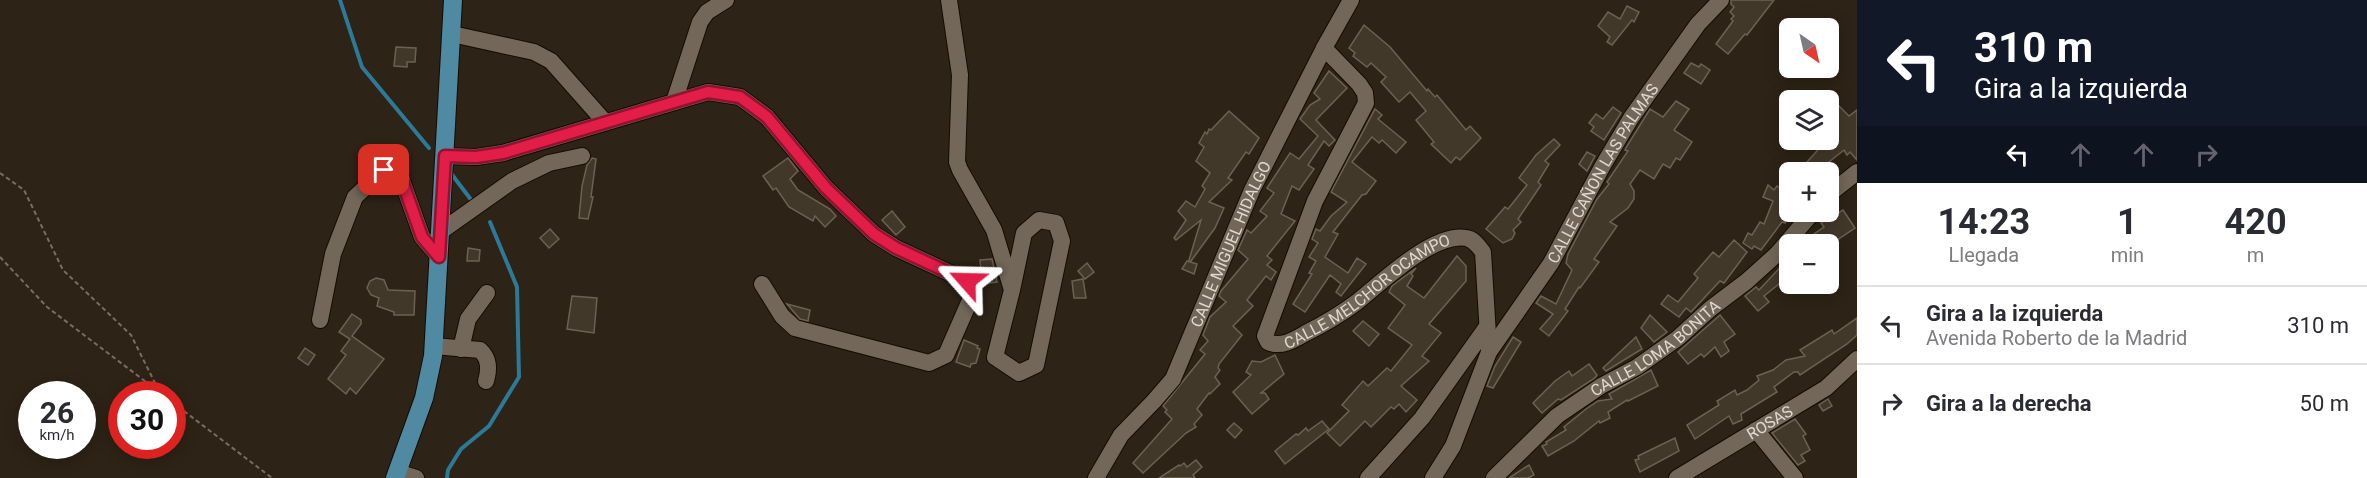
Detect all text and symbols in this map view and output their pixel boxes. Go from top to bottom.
north arrow [1779,18,1839,78]
map controls [1779,18,1839,294]
text: 310 m [1974,23,2093,72]
icon: left [1875,24,1953,102]
text: Gira a la izquierda [1974,73,2188,105]
street label: CALLE CAÑON LAS PALMAS [1543,80,1662,266]
button: layers [1779,90,1839,150]
icon: left [2001,138,2034,171]
icon: ahead [2064,138,2097,171]
icon: ahead [2127,138,2160,171]
icon: right [2190,138,2223,171]
pin [358,144,409,195]
icon: arrive [367,153,400,186]
street label: CALLE MIGUEL HIDALGO [1186,158,1275,330]
button: + [1779,162,1839,222]
text: 14:23 [1937,201,2030,243]
text: 1 [2117,201,2138,243]
text: 420 [2225,201,2287,243]
street label: CALLE MELCHOR OCAMPO [1281,230,1452,352]
button: − [1779,234,1839,294]
text: Llegada [1949,243,2019,267]
text: min [2111,243,2144,267]
text: m [2247,243,2264,267]
position arrow [935,249,999,313]
street label: CALLE LOMA BONITA [1587,295,1724,400]
text: Gira a la izquierda [1926,301,2103,326]
icon: left [1875,309,1908,342]
text: 310 m [2287,313,2349,338]
text: Avenida Roberto de la Madrid [1926,326,2187,350]
speed limit sign: 30 [108,381,186,459]
icon: right [1875,387,1908,420]
text: Gira a la derecha [1926,391,2092,416]
text: 50 m [2300,391,2349,416]
text: 26 [40,395,74,430]
street label: ROSAS [1743,401,1796,443]
text: km/h [39,426,75,444]

